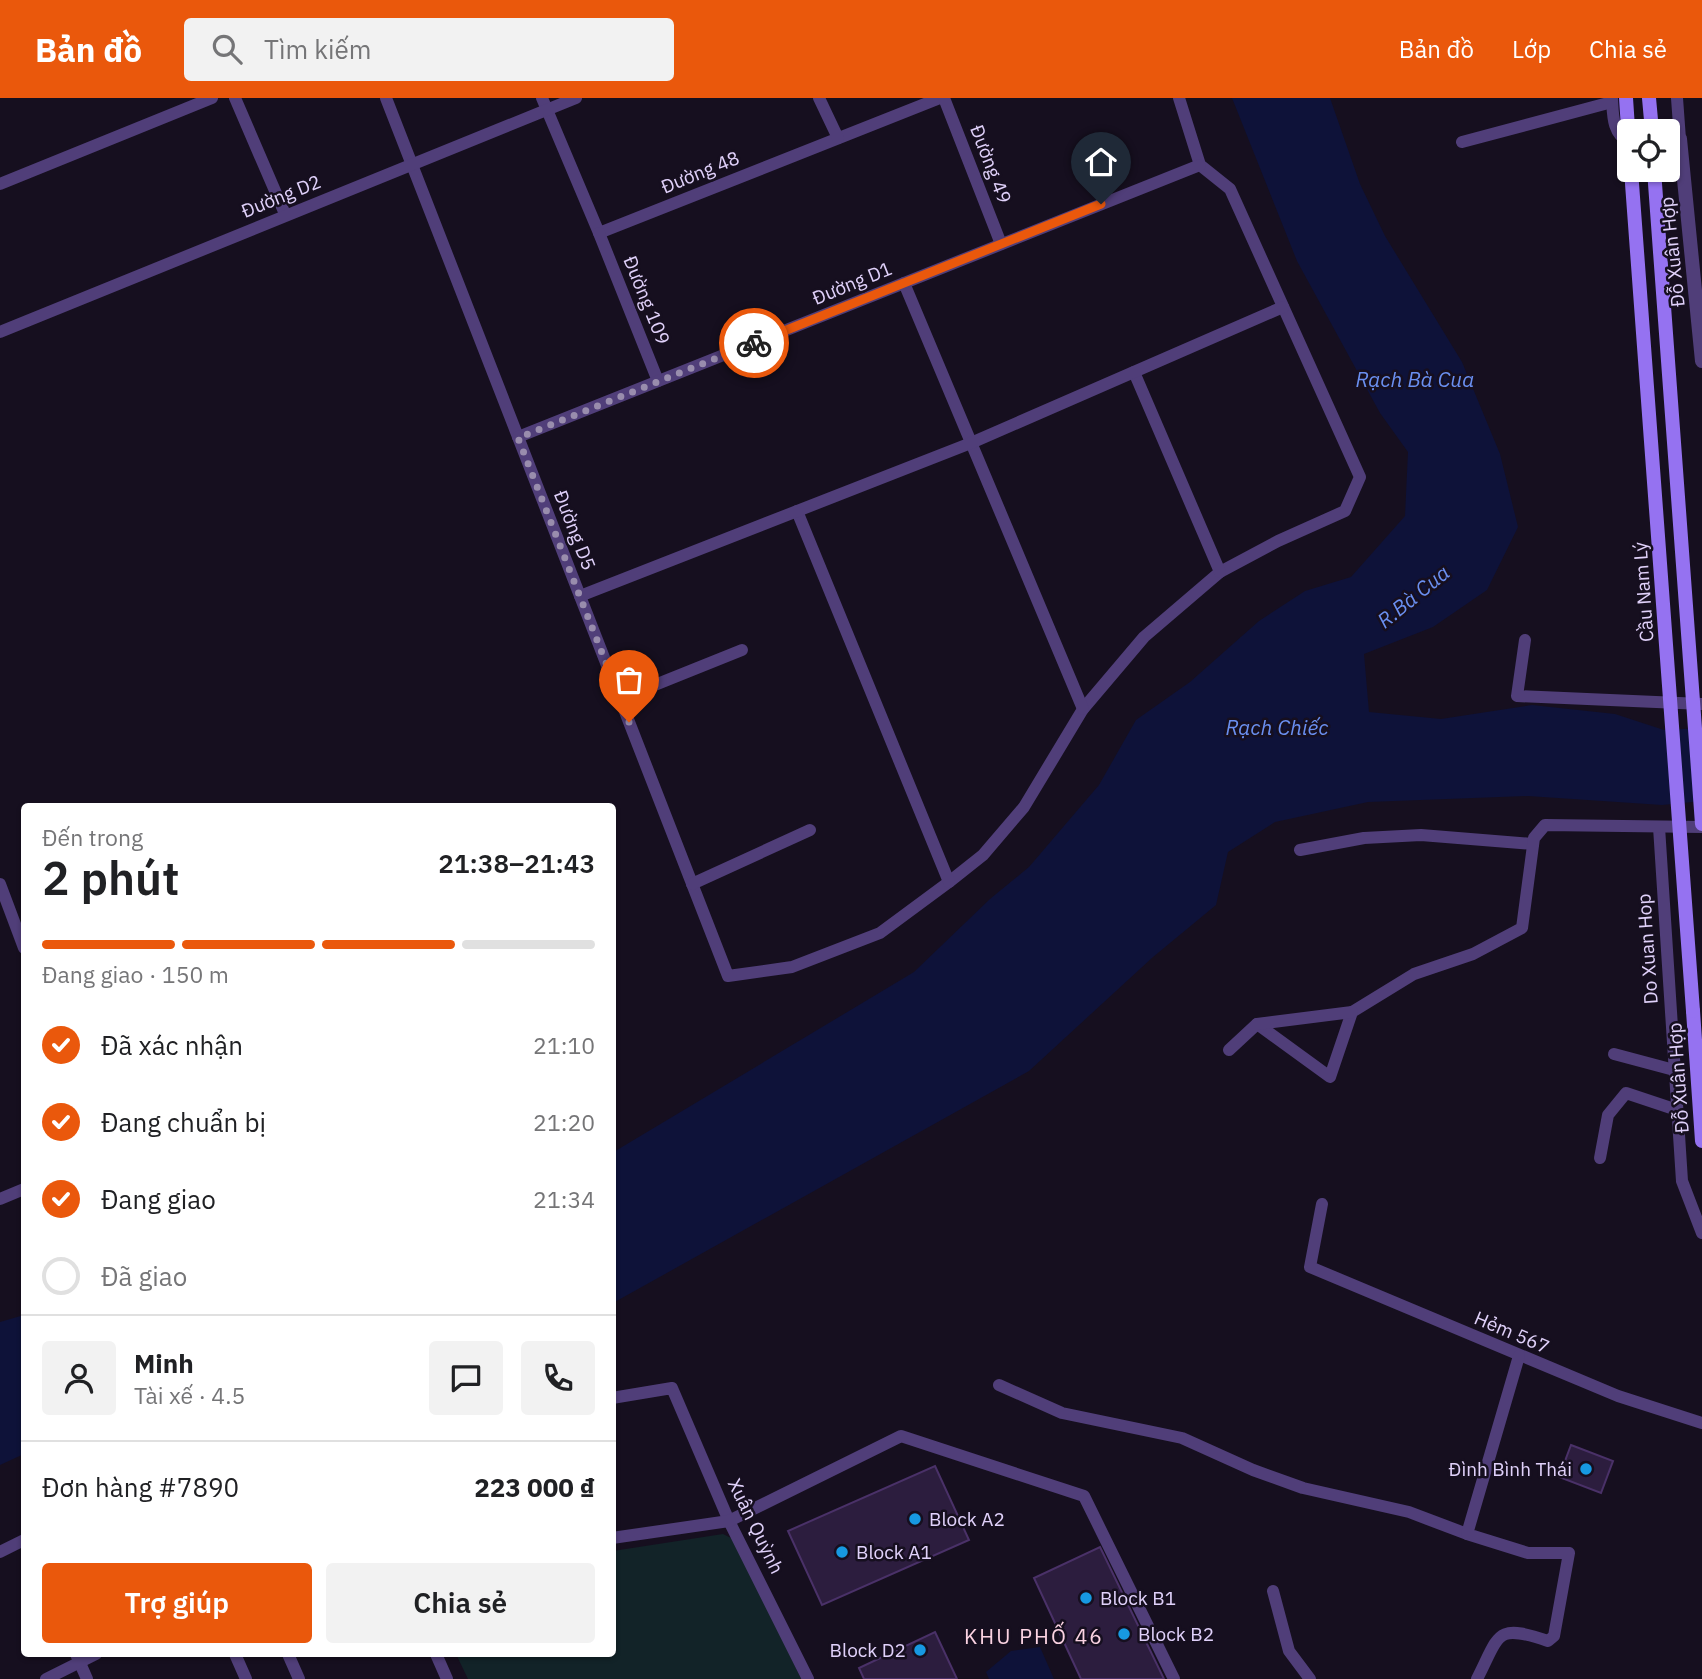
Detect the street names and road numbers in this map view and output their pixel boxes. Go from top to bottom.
street label: Đường 49 [965,121,1017,207]
street label: Đường 48 [657,145,743,199]
street label: Đường D2 [238,169,324,223]
street label: Đỗ Xuân Hợp [1654,196,1690,308]
street label: Đường 109 [618,252,676,348]
street label: Đường D1 [809,256,895,310]
street label: Đường D5 [549,487,601,573]
street label: Cầu Nam Lý [1628,541,1658,643]
street label: Do Xuan Hop [1631,893,1663,1005]
street label: Đỗ Xuân Hợp [1662,1022,1694,1134]
street label: Hẻm 567 [1471,1305,1553,1359]
street label: Xuân Quỳnh [723,1474,789,1578]

